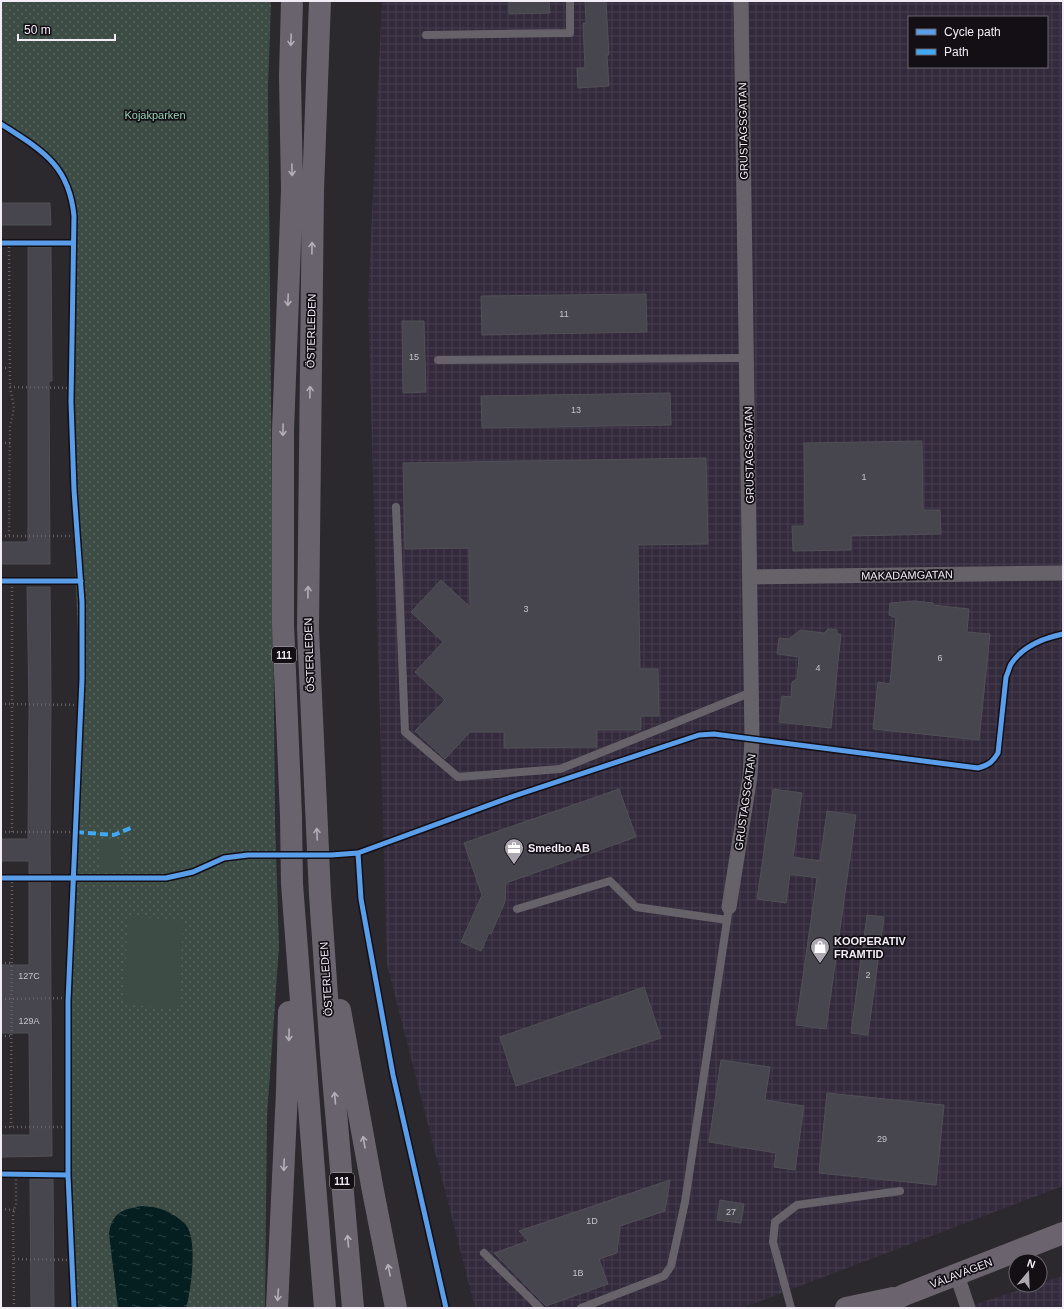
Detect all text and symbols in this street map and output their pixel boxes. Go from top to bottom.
scale bar [18,16,115,42]
legend [908,16,1048,68]
text: 50 m [24,23,51,37]
text: Cycle path [944,25,1001,39]
one-way arrow [288,33,295,46]
text: Path [944,45,969,59]
street label: GRUSTAGSGATAN [736,82,750,180]
park label: Kojakparken [124,109,186,121]
one-way arrow [288,163,296,176]
one-way arrow [308,242,316,255]
one-way arrow [284,293,291,306]
street label: ÖSTERLEDEN [304,294,318,368]
house number: 11 [559,309,569,319]
house number: 15 [409,352,419,362]
one-way arrow [306,386,314,399]
house number: 13 [571,405,581,415]
street label: GRUSTAGSGATAN [742,406,756,504]
one-way arrow [279,423,287,436]
house number: 1 [861,472,867,482]
street label: MAKADAMGATAN [861,568,953,582]
one-way arrow [304,586,312,599]
house number: 3 [523,604,529,614]
street label: ÖSTERLEDEN [302,617,316,692]
road number: 111 [272,647,296,663]
house number: 6 [937,653,943,663]
house number: 4 [815,663,821,673]
street label: GRUSTAGSGATAN [732,753,758,851]
one-way arrow [313,828,321,841]
office icon: Smedbo AB [503,837,525,865]
place label: Smedbo AB [528,842,590,854]
place label: KOOPERATIV FRAMTID [834,935,907,960]
shop icon: KOOPERATIV FRAMTID [809,936,831,964]
street label: ÖSTERLEDEN [317,941,335,1017]
house number: 2 [865,970,871,980]
house number: 127C [18,971,40,981]
house number: 129A [18,1016,40,1026]
one-way arrow [285,1028,292,1041]
one-way arrow [331,1092,339,1105]
house number: 29 [877,1134,887,1144]
one-way arrow [360,1136,368,1149]
one-way arrow [281,1158,288,1171]
road number: 111 [330,1173,354,1189]
house number: 27 [726,1207,736,1217]
house number: 1D [586,1216,598,1226]
one-way arrow [344,1235,351,1248]
north arrow [1008,1253,1048,1293]
street label: VÄLAVÄGEN [928,1256,994,1290]
text: N [1026,1257,1037,1271]
one-way arrow [384,1264,392,1277]
house number: 1B [572,1268,584,1278]
one-way arrow [274,1288,282,1301]

